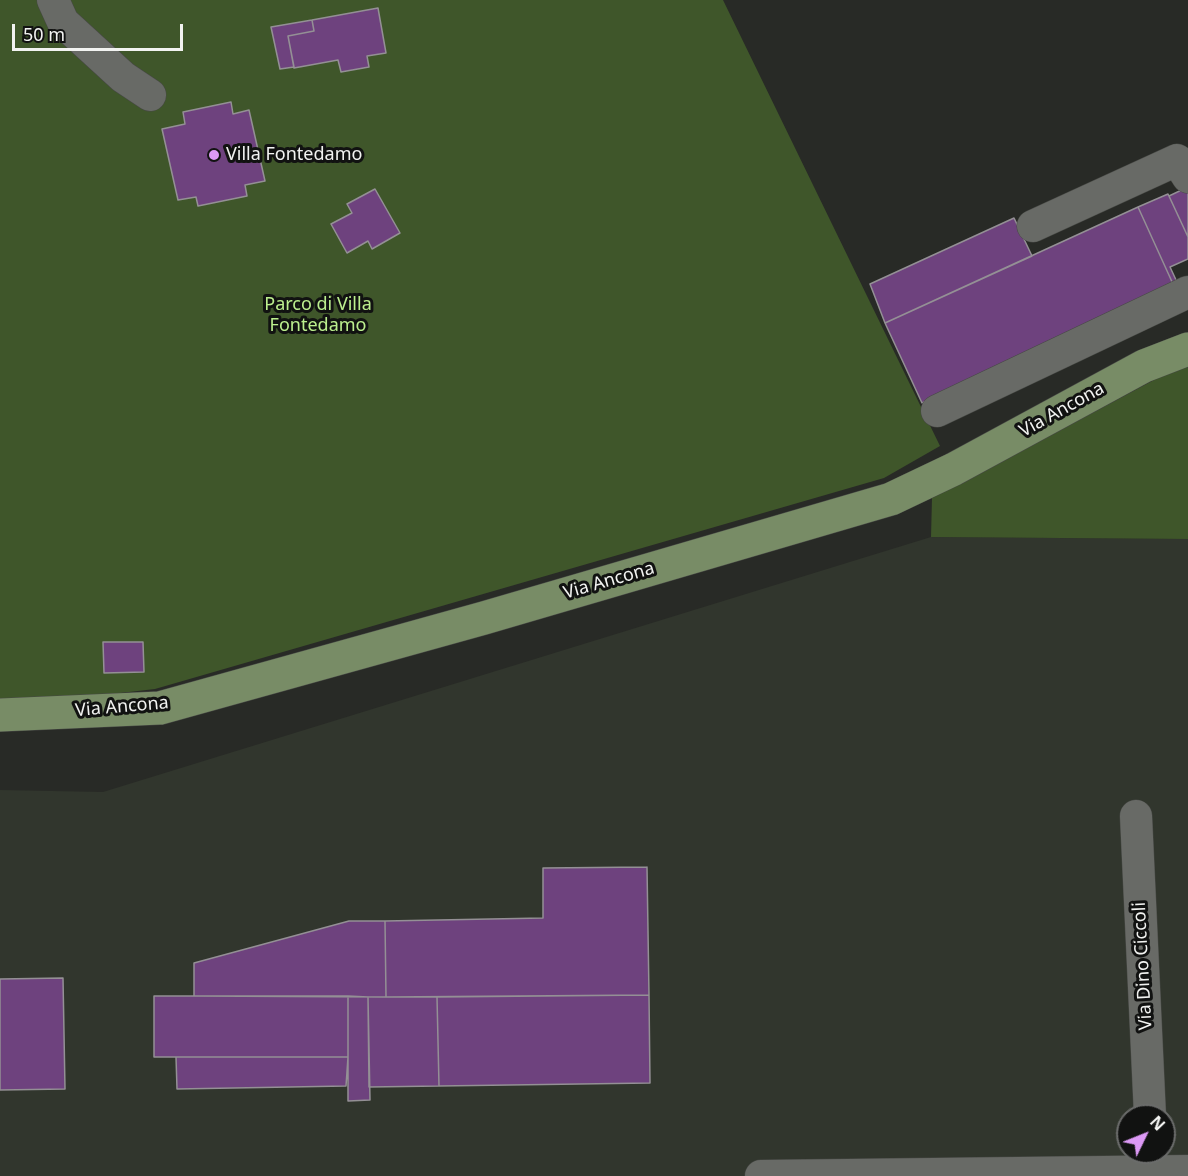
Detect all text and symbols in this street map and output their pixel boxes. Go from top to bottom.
scale bar [15,12,186,50]
text: 50 m [23,22,65,46]
place label: Villa Fontedamo [226,144,362,166]
marker: Villa Fontedamo [207,148,221,162]
park label: Parco di Villa Fontedamo [264,294,372,336]
street label: Via Ancona [1016,378,1108,442]
street label: Via Ancona [561,558,657,604]
street label: Via Ancona [74,692,170,722]
street label: Via Dino Ciccoli [1129,901,1157,1031]
north arrow [1116,1104,1176,1164]
text: N [1145,1111,1170,1135]

